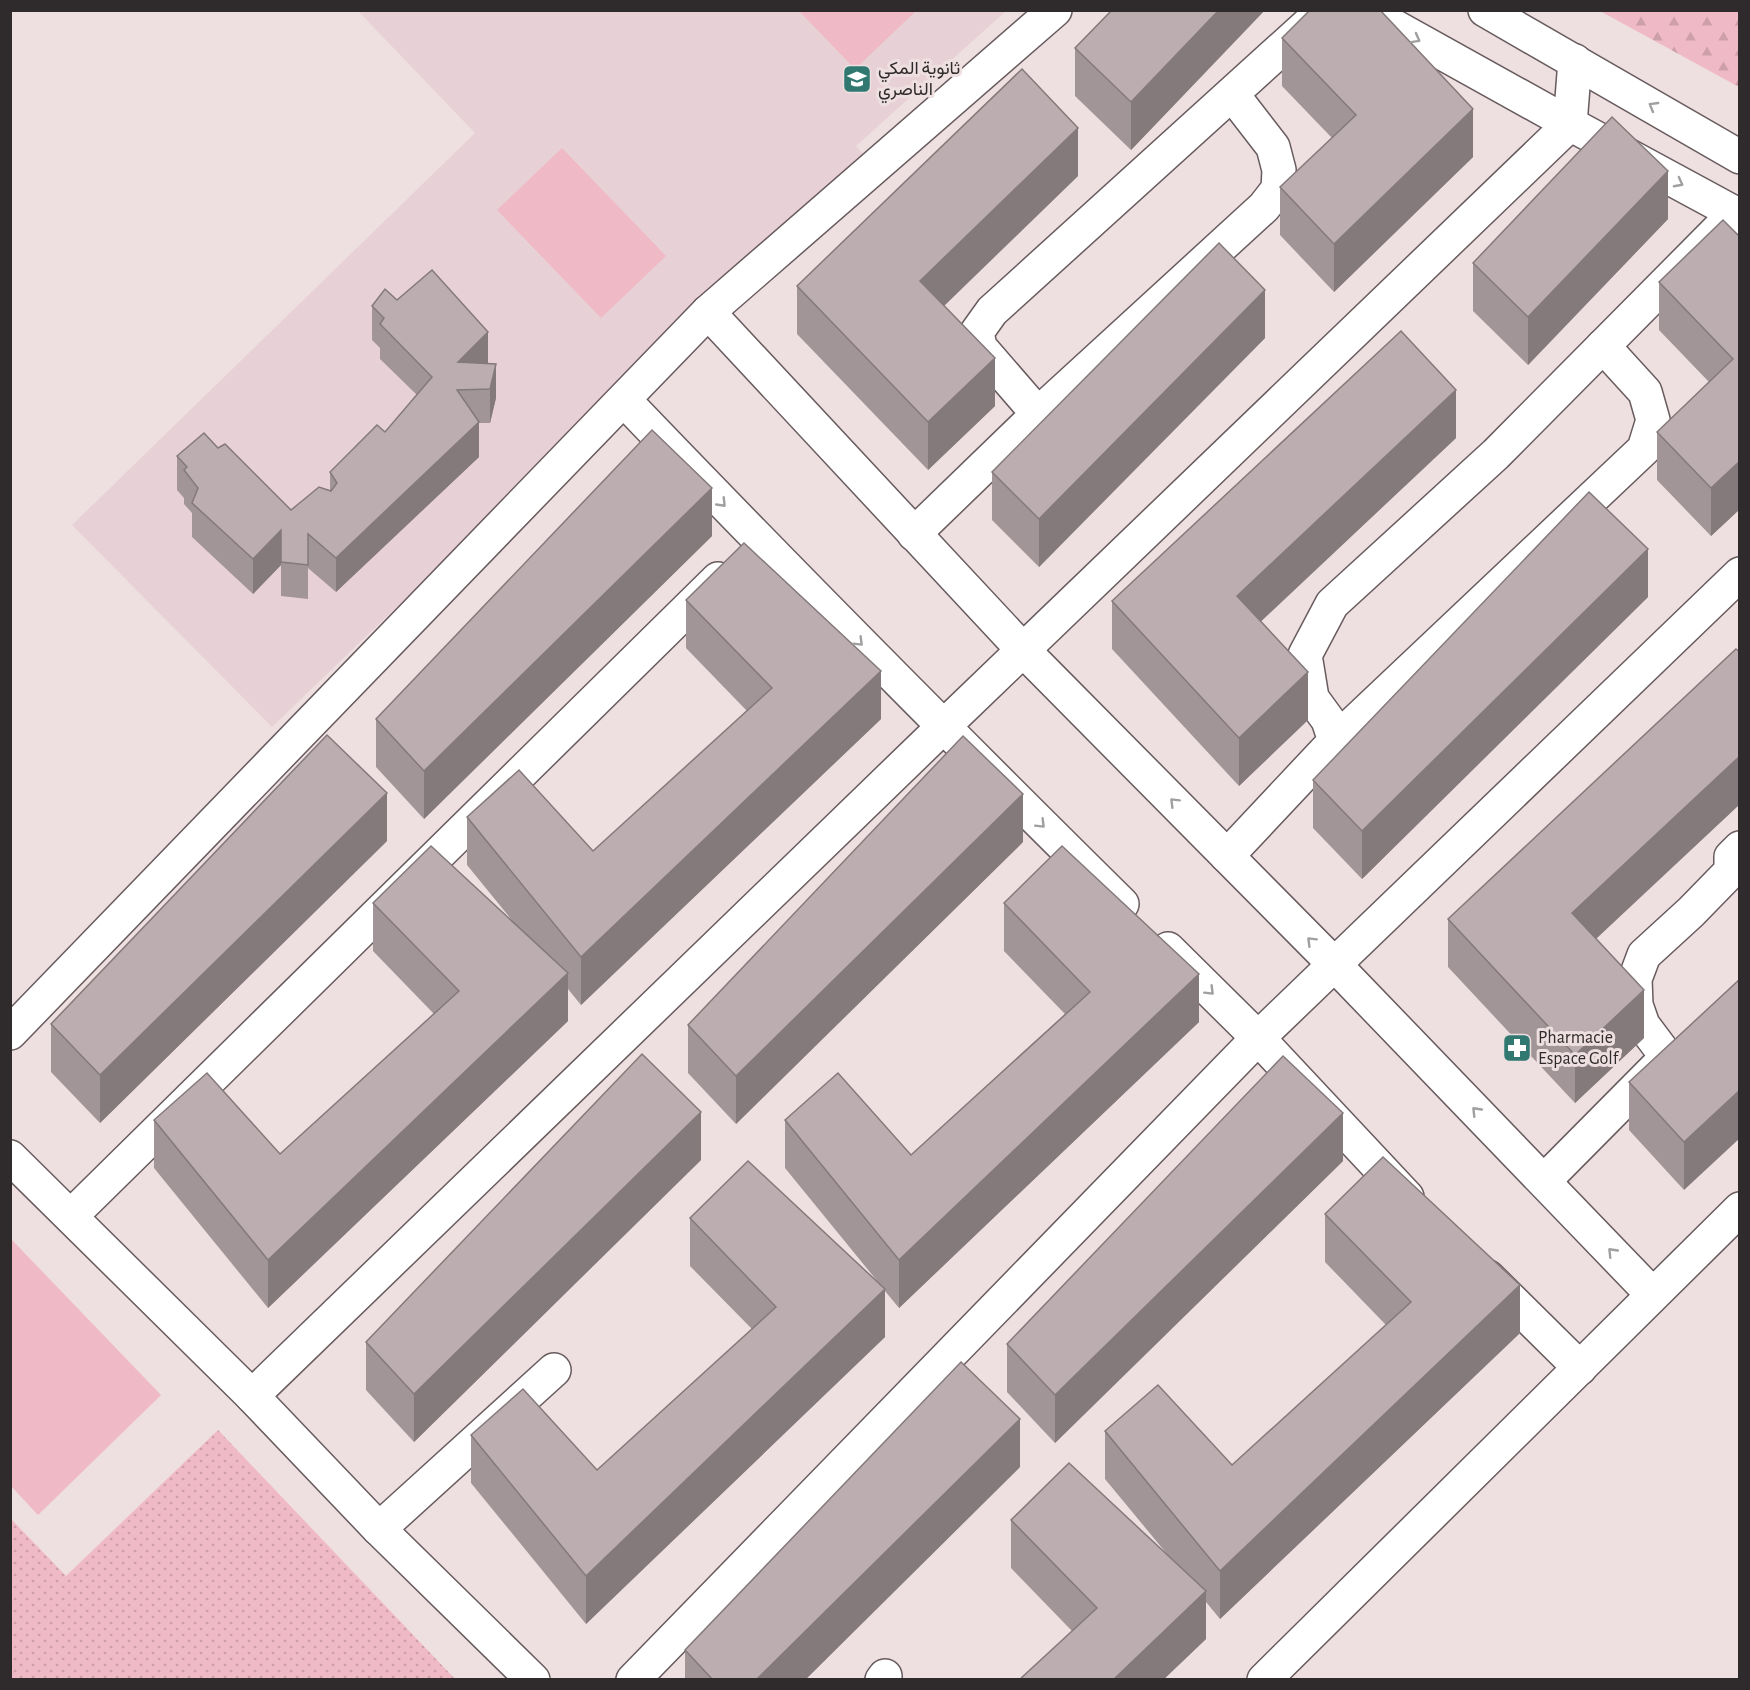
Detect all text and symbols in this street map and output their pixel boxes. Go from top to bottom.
one-way arrow [1410,32,1420,43]
place label: ثانوية المكي الناصري [878,60,960,104]
school or university icon: ثانوية المكي الناصري [841,63,873,95]
one-way arrow [1648,102,1659,114]
one-way arrow [1673,176,1684,187]
one-way arrow [715,495,726,506]
one-way arrow [851,635,862,646]
one-way arrow [1171,799,1182,810]
one-way arrow [1034,817,1045,828]
one-way arrow [1308,937,1319,948]
one-way arrow [1203,983,1214,994]
place label: Pharmacie Espace Golf [1538,1029,1620,1068]
pharmacy icon: Pharmacie Espace Golf [1501,1032,1533,1064]
one-way arrow [1472,1108,1483,1118]
one-way arrow [1608,1248,1619,1259]

